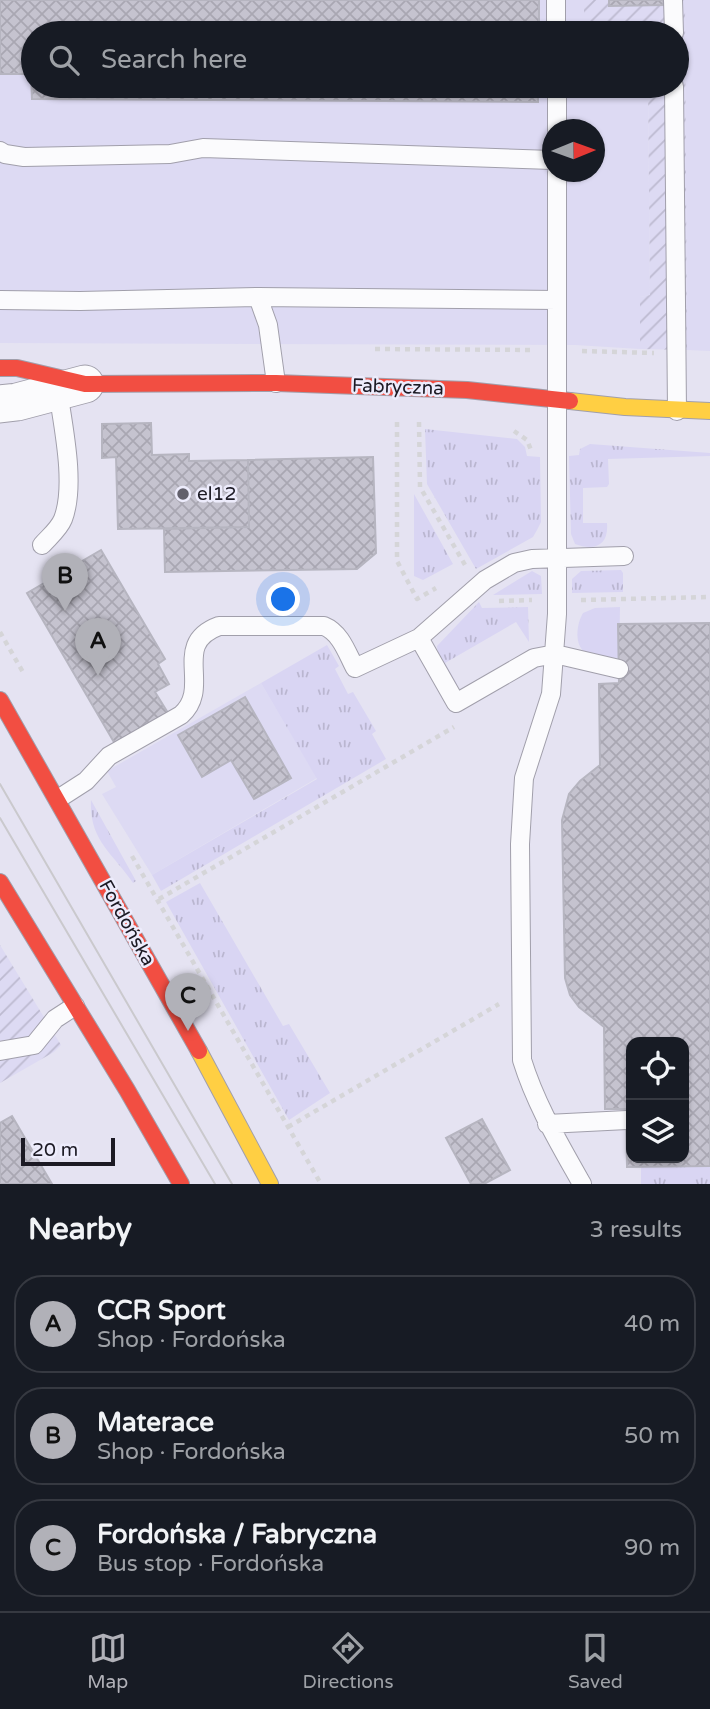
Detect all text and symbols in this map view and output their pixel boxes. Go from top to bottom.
search box [21,21,689,98]
icon: search [45,41,83,79]
text: Search here [101,44,247,75]
north arrow [542,119,605,182]
street label: Fabryczna [352,374,444,400]
place label: el12 [197,483,236,505]
marker: el12 [175,486,191,502]
pin: B [42,553,88,611]
your location [266,582,300,616]
pin: A [75,618,121,676]
street label: Fordońska [94,876,160,970]
pin: C [165,973,211,1031]
map controls [626,1037,689,1163]
button: locate [626,1037,689,1100]
button: layers [626,1100,689,1163]
scale bar [21,1135,116,1167]
text: 20 m [32,1139,78,1161]
text: Nearby [28,1211,132,1248]
text: 3 results [589,1216,682,1244]
text: CCR Sport [97,1295,226,1326]
text: A [44,1310,62,1338]
text: 40 m [624,1310,680,1338]
text: Shop · Fordońska [97,1326,286,1354]
text: Materace [97,1407,214,1438]
text: B [45,1422,61,1450]
text: 50 m [624,1422,680,1450]
text: Shop · Fordońska [97,1438,286,1466]
text: Fordońska / Fabryczna [97,1519,377,1550]
text: C [45,1534,61,1562]
text: 90 m [624,1534,680,1562]
text: Bus stop · Fordońska [97,1550,324,1578]
tab: Map [87,1629,128,1693]
tab: Directions [303,1629,394,1693]
tab: Saved [568,1629,623,1693]

